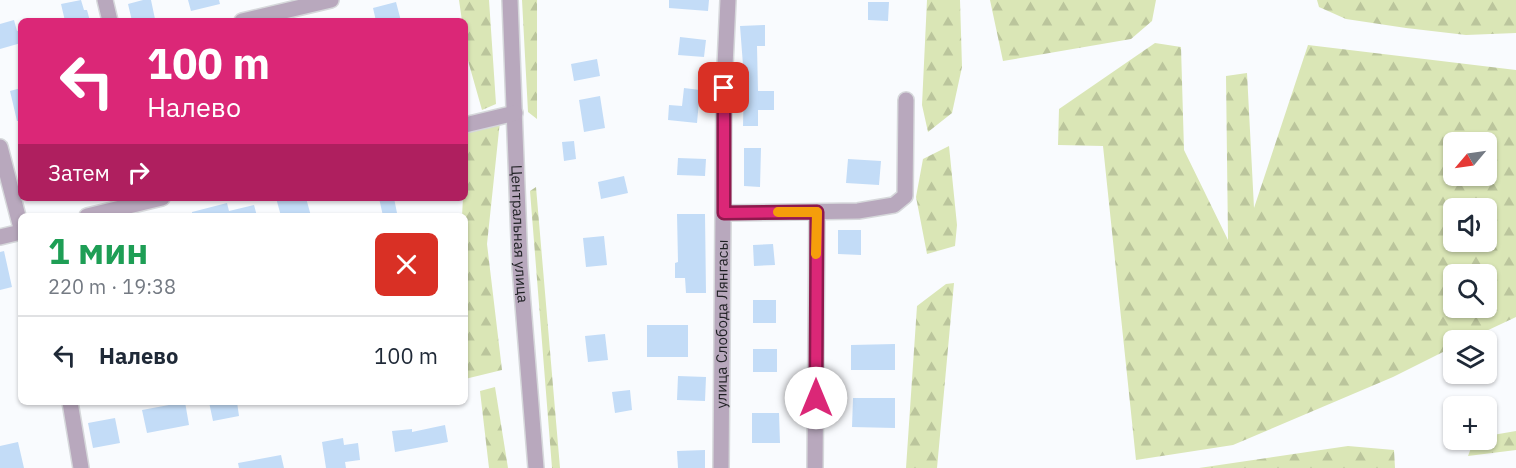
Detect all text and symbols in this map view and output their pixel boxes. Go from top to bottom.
text: 100 m [147,36,270,91]
icon: left [48,42,126,120]
pin [698,62,749,113]
icon: arrive [707,71,740,104]
text: Налево [147,89,241,124]
north arrow [1443,132,1497,186]
map controls [1443,132,1497,450]
icon: right [122,156,155,189]
text: Затем [48,158,110,187]
street label: Центральная улица [507,164,533,304]
button: sound [1443,198,1497,252]
text: 1 мин [48,227,148,274]
button: close [375,233,438,296]
street label: улица Слобода Лянгасы [711,240,732,408]
button: search [1443,264,1497,318]
text: 220 m · 19:38 [48,273,176,300]
button: layers [1443,330,1497,384]
icon: left [48,339,81,372]
text: Налево [99,341,178,370]
text: 100 m [374,341,438,370]
position arrow [784,366,848,430]
button: + [1443,396,1497,450]

